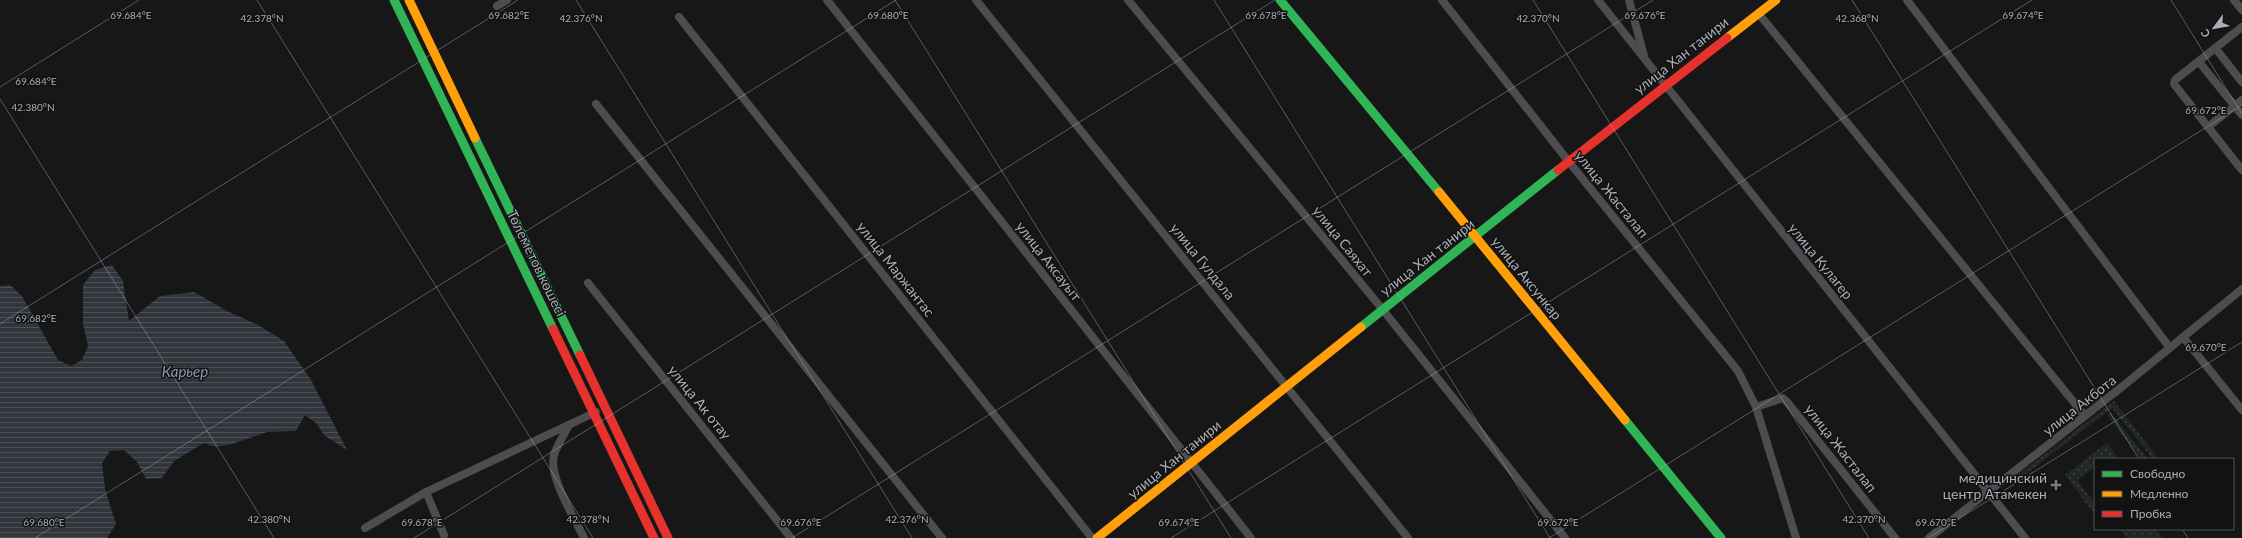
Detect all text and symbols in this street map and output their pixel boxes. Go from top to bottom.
north arrow [2194,8,2234,48]
text: 69.684°E [110,9,152,21]
text: 69.682°E [488,9,530,21]
text: 69.680°E [867,9,909,21]
text: 69.678°E [1245,9,1287,21]
text: 69.676°E [1624,9,1666,21]
text: 69.674°E [2002,9,2044,21]
text: 42.378°N [240,12,284,24]
text: 42.376°N [559,12,603,24]
text: 42.370°N [1516,12,1560,24]
text: 42.368°N [1835,12,1879,24]
street label: улица Хан танири [1630,13,1732,97]
text: С [2197,26,2213,40]
text: 69.684°E [15,75,57,87]
text: 42.380°N [11,101,55,113]
text: 69.672°E [2185,104,2227,116]
street label: улица Жасталап [1572,147,1652,241]
street label: улица Саяхат [1309,202,1377,280]
street label: Төлеметов көшесі [504,207,570,319]
street label: улица Хан танири [1376,215,1478,299]
street label: улица Маржантас [854,218,939,320]
street label: улица Аксауыт [1013,218,1085,304]
street label: улица Гулдала [1167,219,1239,303]
street label: улица Кулагер [1785,220,1857,303]
street label: улица Аксункар [1488,233,1566,323]
text: 69.682°E [15,312,57,324]
text: 69.670°E [2185,341,2227,353]
street label: улица Ак отау [665,361,736,443]
water label: Карьер [162,362,208,380]
street label: улица Акбота [2039,371,2119,439]
street label: улица Жасталап [1801,401,1881,495]
street label: улица Хан танири [1124,416,1224,502]
legend [2094,458,2234,530]
text: Свободно [2130,466,2186,481]
place label: медицинский центр Атамекен [1943,469,2047,502]
marker: медицинский центр Атамекен [2050,479,2062,491]
text: Медленно [2130,486,2189,501]
text: Пробка [2130,506,2171,521]
text: 42.380°N [247,513,291,525]
text: 42.378°N [566,513,610,525]
text: 42.376°N [885,513,929,525]
text: 42.370°N [1842,513,1886,525]
text: 69.680°E [23,516,65,528]
text: 69.678°E [401,516,443,528]
text: 69.676°E [780,516,822,528]
text: 69.674°E [1158,516,1200,528]
text: 69.672°E [1537,516,1579,528]
text: 69.670°E [1915,516,1957,528]

